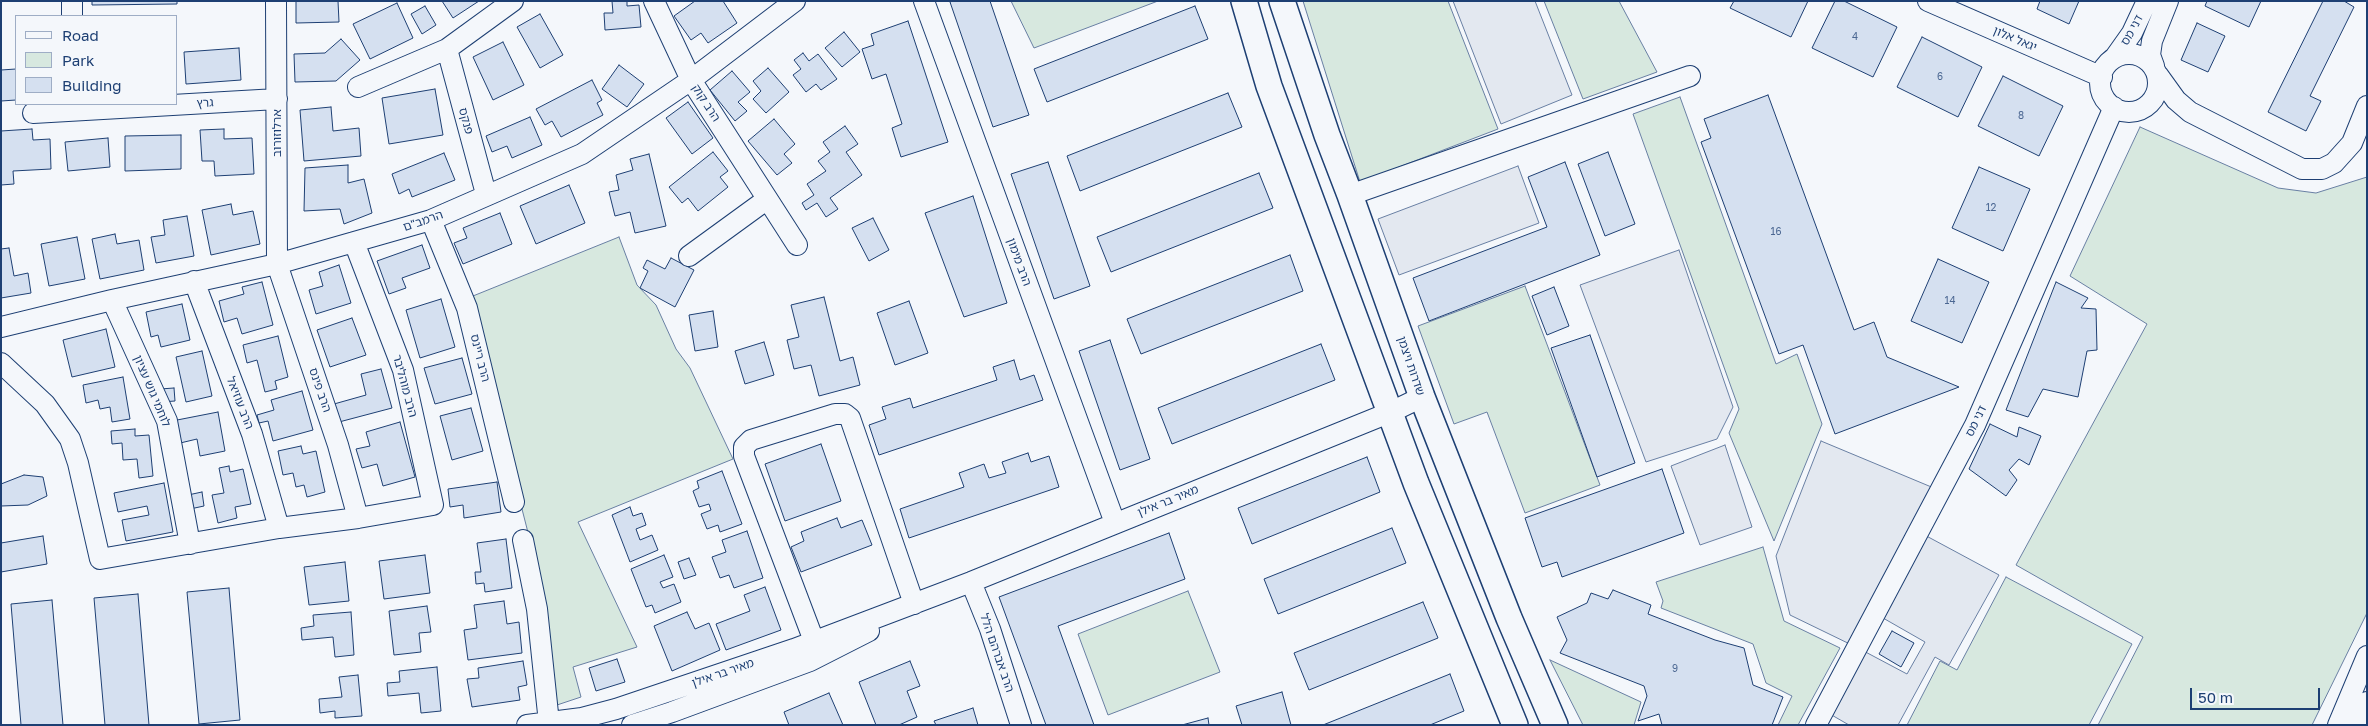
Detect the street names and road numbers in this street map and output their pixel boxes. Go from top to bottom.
street label: דני מס [2118,12,2146,48]
street label: יגאל אלון [1991,23,2039,55]
street label: הרב קוק [689,82,723,124]
street label: גרץ [196,95,214,111]
street label: פנקס [456,106,476,136]
street label: ארלוזורוב [270,109,284,157]
street label: הרמב"ם [401,207,445,235]
street label: הרב מימון [1004,236,1034,288]
street label: הרב ריינס [467,333,493,383]
street label: שדרות ויצמן [1394,335,1428,397]
street label: לוחמי גוש עציון [130,353,174,429]
street label: הרב מוהליבר [390,353,420,419]
street label: הרב פינס [306,366,334,414]
street label: הרב עוזיאל [223,375,257,431]
street label: דני מס [1962,403,1990,439]
street label: מאיר בר אילן [1135,482,1201,520]
street label: הרב אברהם הלל [977,612,1017,694]
street label: מאיר בר אילן [690,656,756,690]

